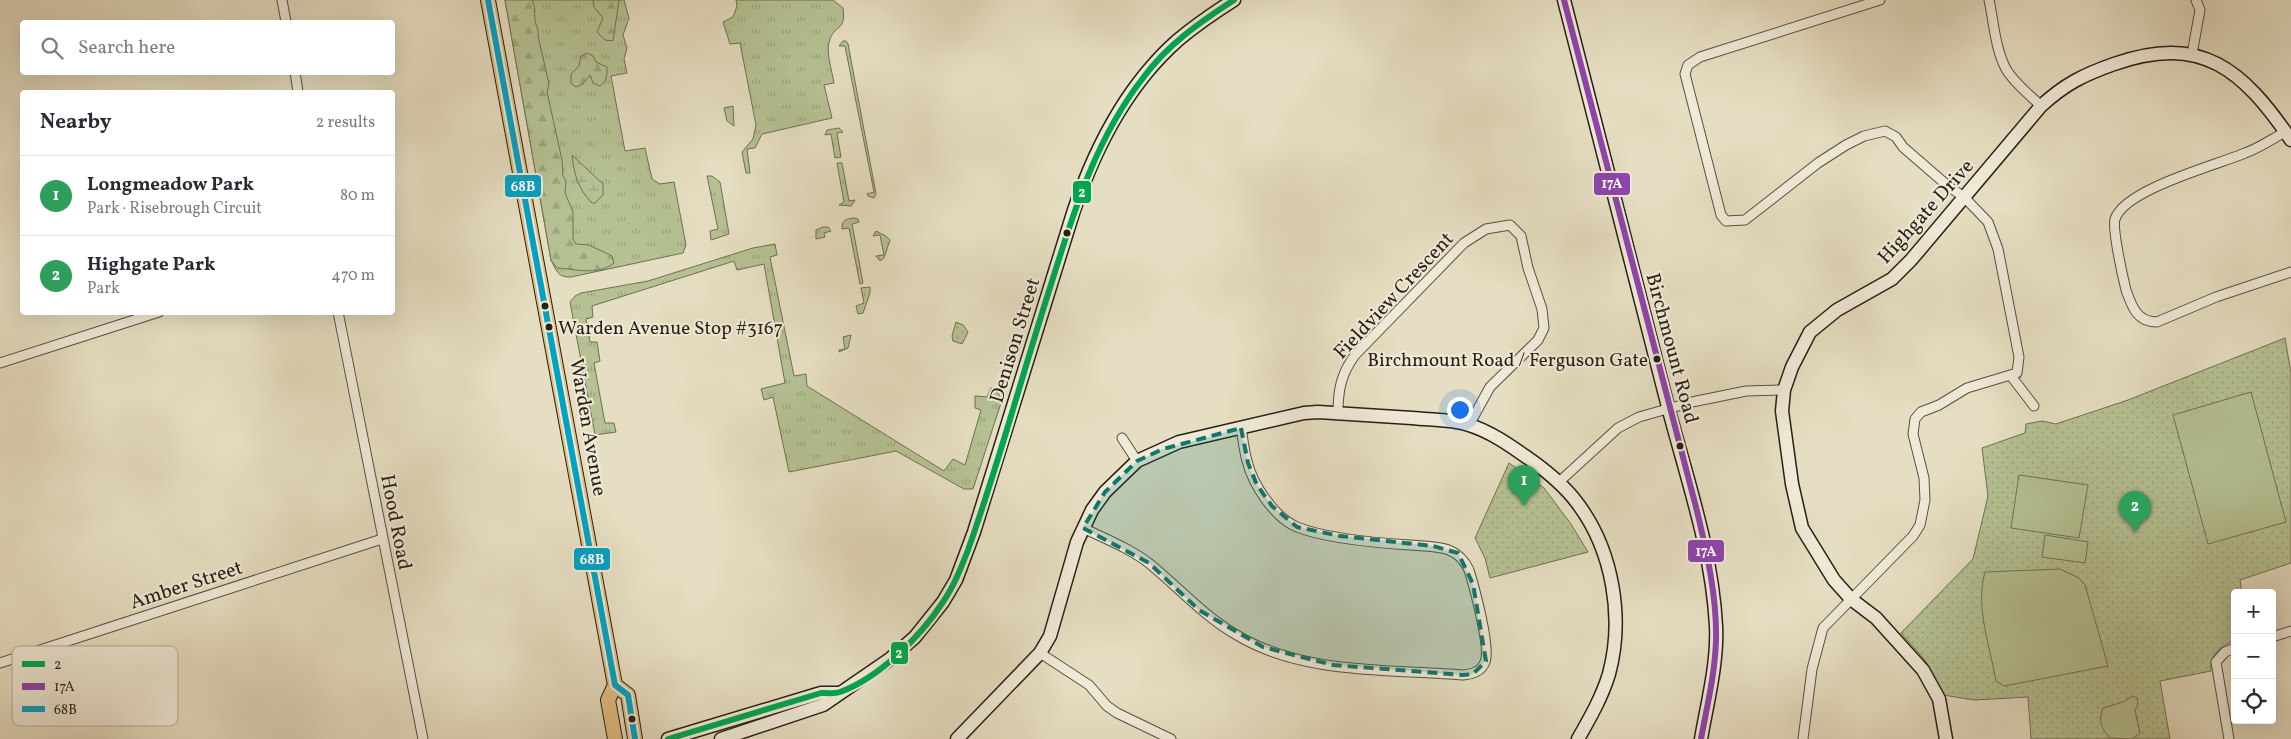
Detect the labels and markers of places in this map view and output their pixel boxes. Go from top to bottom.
unlabelled marker [1062,228,1072,238]
unlabelled marker [540,301,550,311]
place label: Warden Avenue Stop #3167 [558,316,783,342]
marker: Warden Avenue Stop #3167 [544,322,554,332]
place label: Birchmount Road / Ferguson Gate [1367,348,1648,374]
marker: Birchmount Road / Ferguson Gate [1652,354,1662,364]
unlabelled marker [1675,441,1685,451]
pin: 1 [1508,465,1540,506]
pin: 2 [2119,491,2151,532]
unlabelled marker [627,714,637,724]

